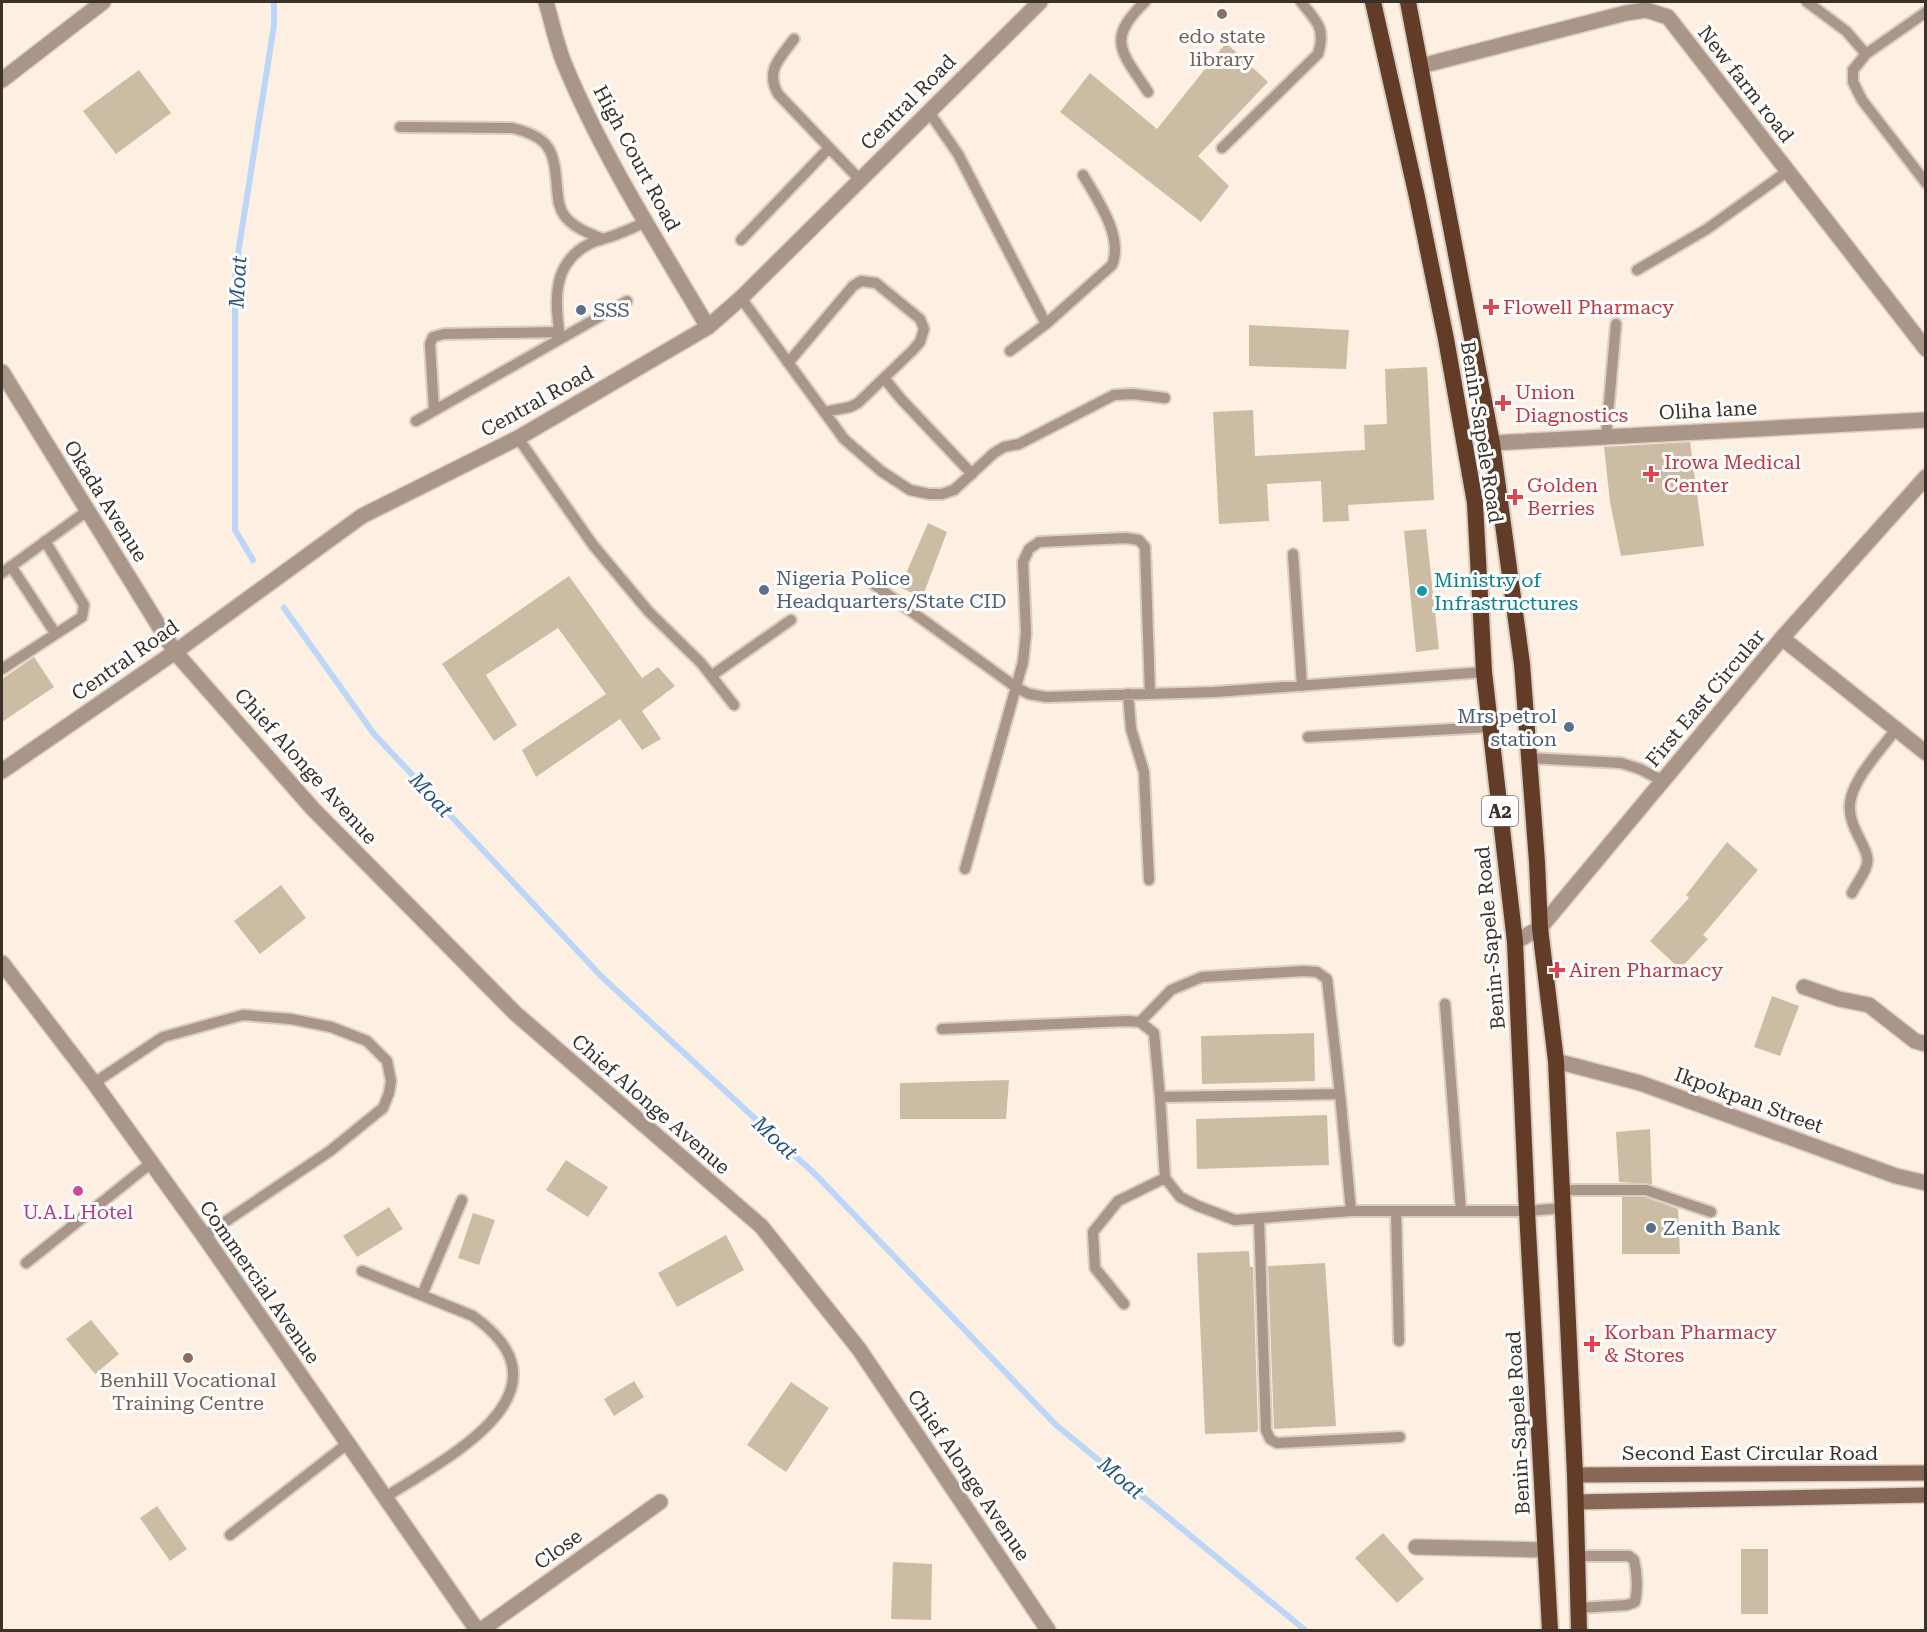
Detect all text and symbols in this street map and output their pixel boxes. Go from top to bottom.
marker: edo state library [1215,7,1229,21]
street label: New farm road [1693,21,1799,147]
place label: edo state library [1179,24,1266,71]
street label: Central Road [855,49,961,155]
street label: High Court Road [588,81,686,235]
water label: Moat [225,255,251,310]
place label: Flowell Pharmacy [1503,295,1674,319]
place label: SSS [593,298,630,322]
marker: Flowell Pharmacy [1484,300,1498,314]
marker: SSS [574,303,588,317]
street label: Benin-Sapele Road [1456,339,1508,525]
street label: Central Road [477,360,598,442]
place label: Union Diagnostics [1515,380,1628,427]
street label: Oliha lane [1658,395,1758,425]
marker: Union Diagnostics [1496,396,1510,410]
street label: Okada Avenue [59,436,153,566]
place label: Irowa Medical Center [1664,450,1801,497]
marker: Irowa Medical Center [1642,465,1660,483]
place label: Golden Berries [1527,473,1598,520]
marker: Golden Berries [1508,490,1522,504]
place label: Nigeria Police Headquarters/State CID [776,566,1006,613]
place label: Ministry of Infrastructures [1434,568,1578,615]
marker: Nigeria Police Headquarters/State CID [757,583,771,597]
marker: Ministry of Infrastructures [1415,584,1429,598]
street label: Central Road [67,614,183,706]
street label: First East Circular [1640,624,1770,772]
street label: Chief Alonge Avenue [230,683,382,849]
place label: Mrs petrol station [1457,704,1557,751]
marker: Mrs petrol station [1562,720,1576,734]
water label: Moat [404,767,458,822]
road number: A2 [1482,796,1518,826]
street label: Benin-Sapele Road [1470,845,1510,1031]
place label: Airen Pharmacy [1569,958,1723,982]
marker: Airen Pharmacy [1550,963,1564,977]
street label: Chief Alonge Avenue [567,1029,735,1179]
street label: Ikpokpan Street [1671,1062,1827,1138]
water label: Moat [747,1111,802,1165]
marker: U.A.L Hotel [71,1184,85,1198]
street label: Commercial Avenue [195,1196,325,1368]
place label: U.A.L Hotel [23,1200,133,1224]
place label: Zenith Bank [1663,1216,1781,1240]
marker: Zenith Bank [1644,1221,1658,1235]
place label: Korban Pharmacy & Stores [1604,1320,1777,1367]
street label: Benin-Sapele Road [1501,1330,1535,1516]
marker: Korban Pharmacy & Stores [1585,1337,1599,1351]
marker: Benhill Vocational Training Centre [181,1351,195,1365]
place label: Benhill Vocational Training Centre [100,1368,276,1415]
street label: Chief Alonge Avenue [903,1385,1035,1565]
street label: Second East Circular Road [1622,1441,1878,1465]
water label: Moat [1092,1451,1149,1504]
street label: Close [529,1524,587,1574]

